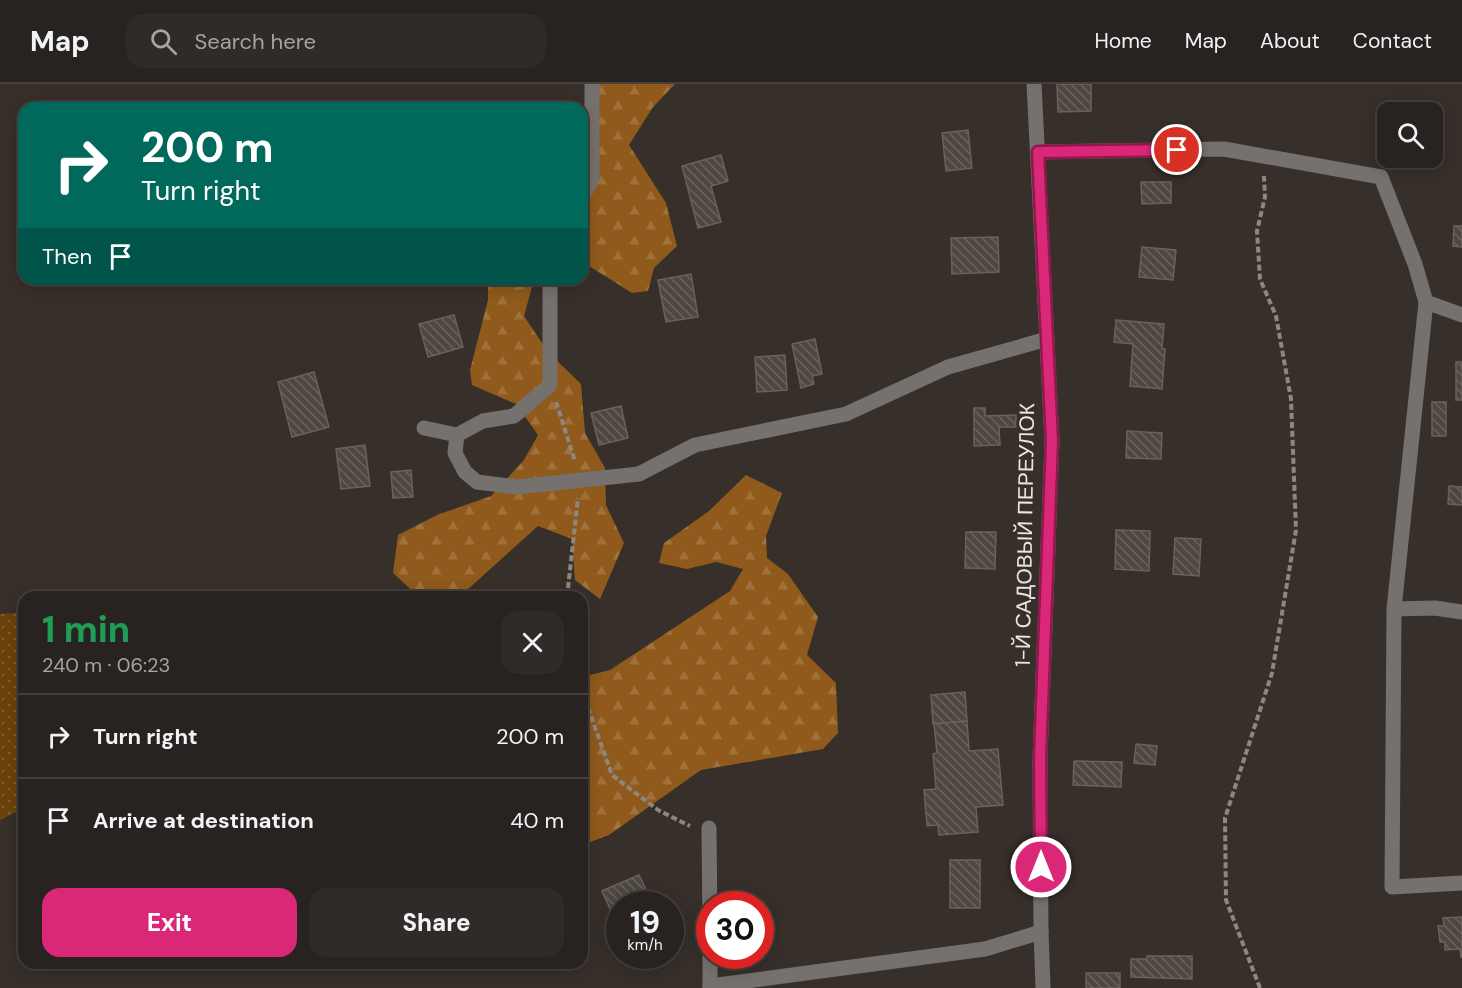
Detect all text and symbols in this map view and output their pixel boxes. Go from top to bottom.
search box [126,14,546,68]
text: Map [30,23,90,60]
icon: search [147,25,180,58]
text: Search here [195,27,316,56]
text: Home [1094,27,1152,55]
text: Map [1185,27,1227,55]
text: About [1260,27,1320,55]
text: Contact [1353,27,1432,55]
map controls [1377,102,1443,168]
button: search [1377,102,1443,168]
text: 200 m [141,120,274,175]
pin [1151,124,1202,175]
icon: right [42,126,120,204]
icon: arrive [1160,133,1193,166]
text: Turn right [141,173,261,208]
icon: arrive [104,240,137,273]
text: Then [42,242,92,271]
street label: 1-Й САДОВЫЙ ПЕРЕУЛОК [1009,402,1041,667]
text: 1 min [42,606,130,653]
button: close [501,611,564,674]
text: 240 m · 06:23 [42,652,170,678]
icon: right [42,720,75,753]
text: Turn right [93,722,198,751]
text: 200 m [496,722,564,751]
icon: arrive [42,804,75,837]
text: Arrive at destination [93,806,314,835]
text: 40 m [510,806,564,835]
position arrow [1009,835,1073,899]
button: Exit [42,888,297,957]
button: Share [309,888,564,957]
speed limit sign: 30 [696,891,774,969]
text: 19 [630,903,660,942]
text: km/h [627,935,663,955]

